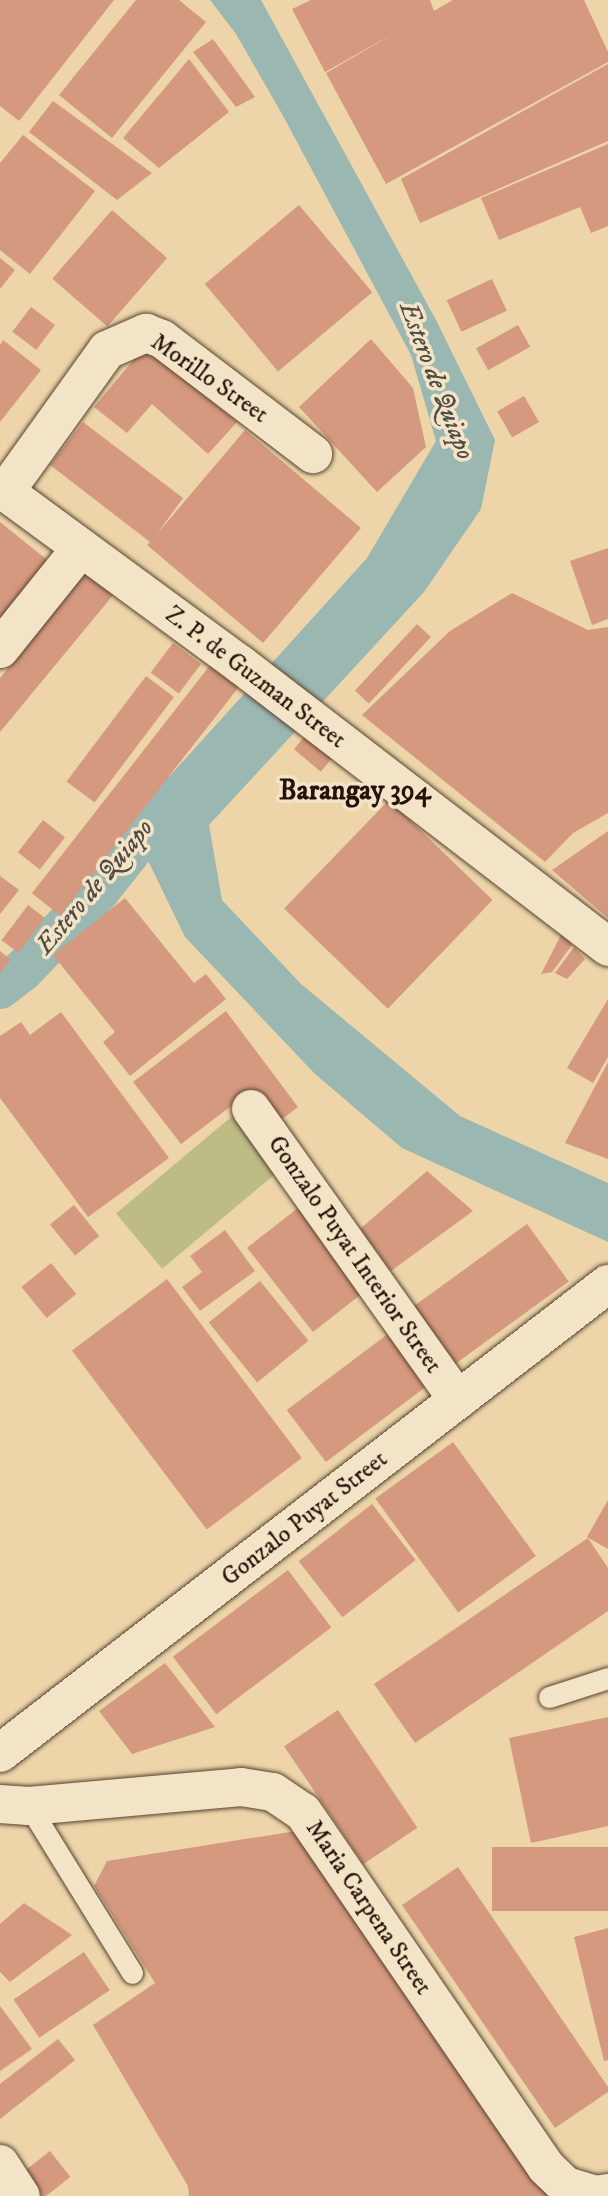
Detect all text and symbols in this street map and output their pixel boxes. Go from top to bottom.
water label: Estero de Quiapo [392,298,480,464]
street label: Morillo Street [145,328,273,430]
street label: Z. P. de Guzman Street [159,601,351,755]
district label: Barangay 394 [279,774,431,808]
water label: Estero de Quiapo [30,813,160,961]
street label: Gonzalo Puyat Interior Street [261,1131,447,1379]
street label: Gonzalo Puyat Street [216,1445,394,1593]
street label: Maria Carpena Street [299,1815,437,2001]

